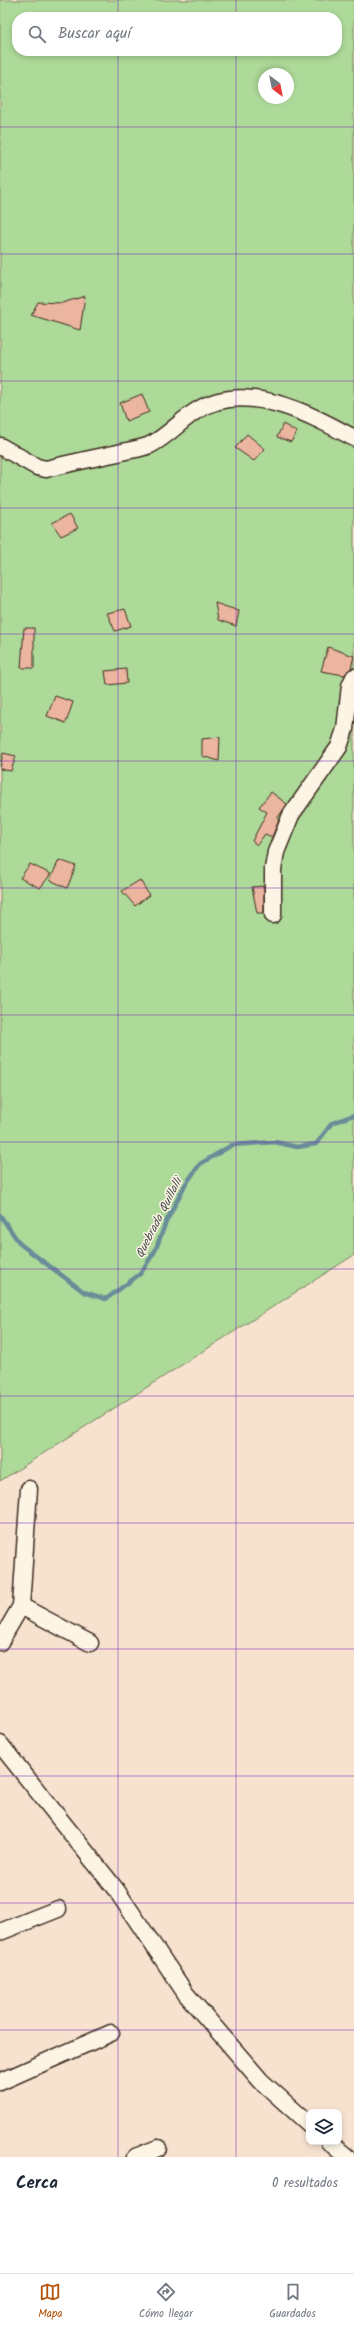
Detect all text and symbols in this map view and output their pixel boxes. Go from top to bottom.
search box [12,12,342,56]
text: Buscar aquí [58,22,131,46]
icon: search [26,23,48,45]
north arrow [258,68,294,104]
water label: Quebrada Quillalli [131,1172,189,1261]
map controls [306,2109,342,2145]
button: layers [306,2109,342,2145]
text: Cerca [16,2170,58,2197]
text: 0 resultados [272,2173,338,2194]
tab: Mapa [38,2281,62,2323]
tab: Cómo llegar [139,2281,193,2323]
tab: Guardados [269,2281,316,2323]

